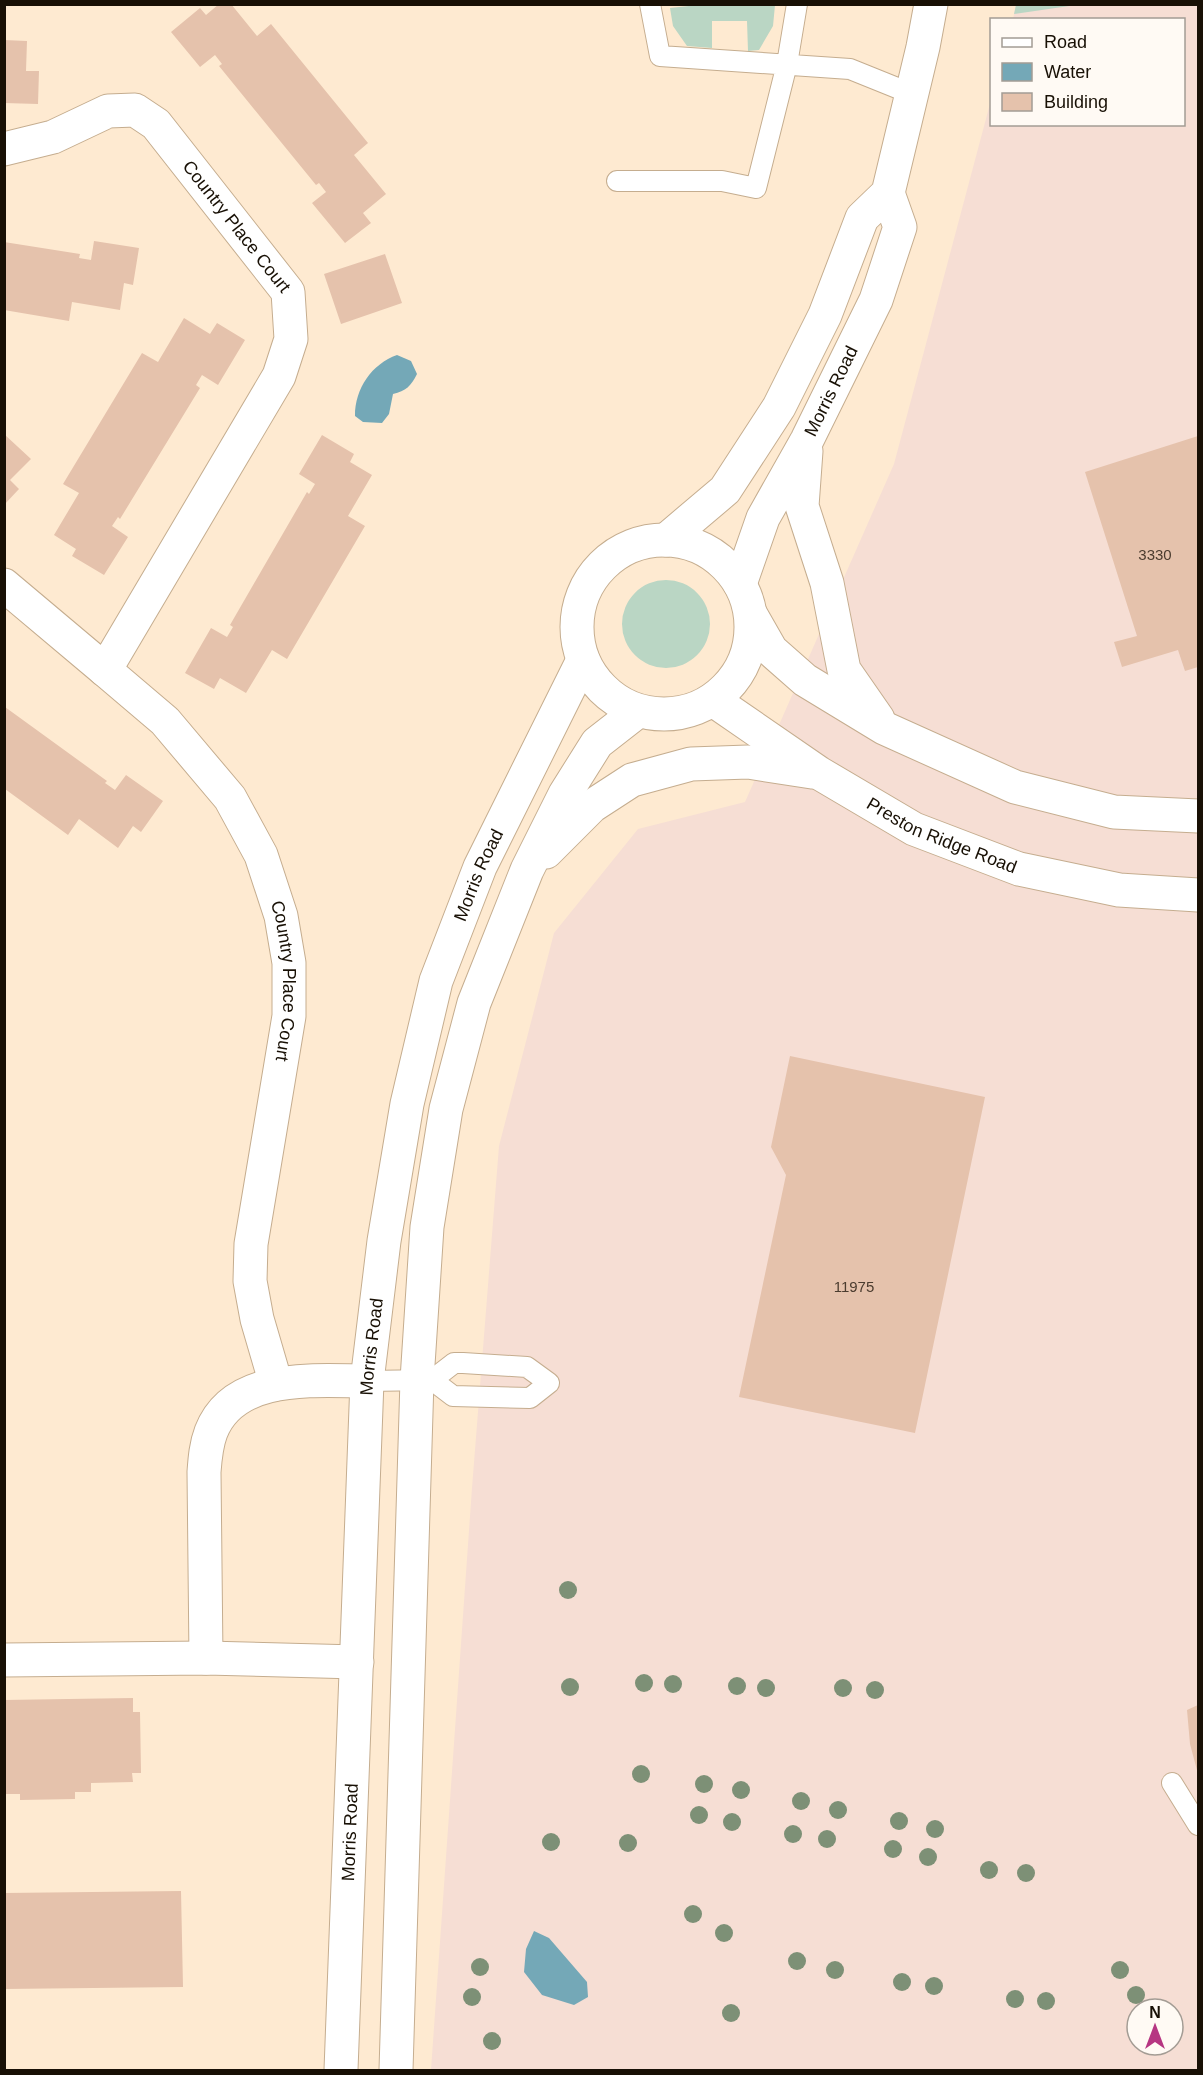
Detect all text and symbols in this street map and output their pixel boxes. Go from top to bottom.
legend [990,18,1185,126]
text: Road [1044,32,1087,52]
text: Water [1044,62,1091,82]
text: Building [1044,92,1108,112]
street label: Country Place Court [179,157,295,297]
street label: Morris Road [800,343,862,439]
house number: 3330 [1138,546,1172,563]
street label: Preston Ridge Road [863,793,1020,877]
street label: Morris Road [450,826,507,924]
street label: Country Place Court [267,898,299,1063]
house number: 11975 [834,1278,874,1295]
street label: Morris Road [356,1297,387,1396]
street label: Morris Road [338,1783,362,1882]
north arrow [1125,1997,1185,2057]
text: N [1149,2004,1161,2021]

